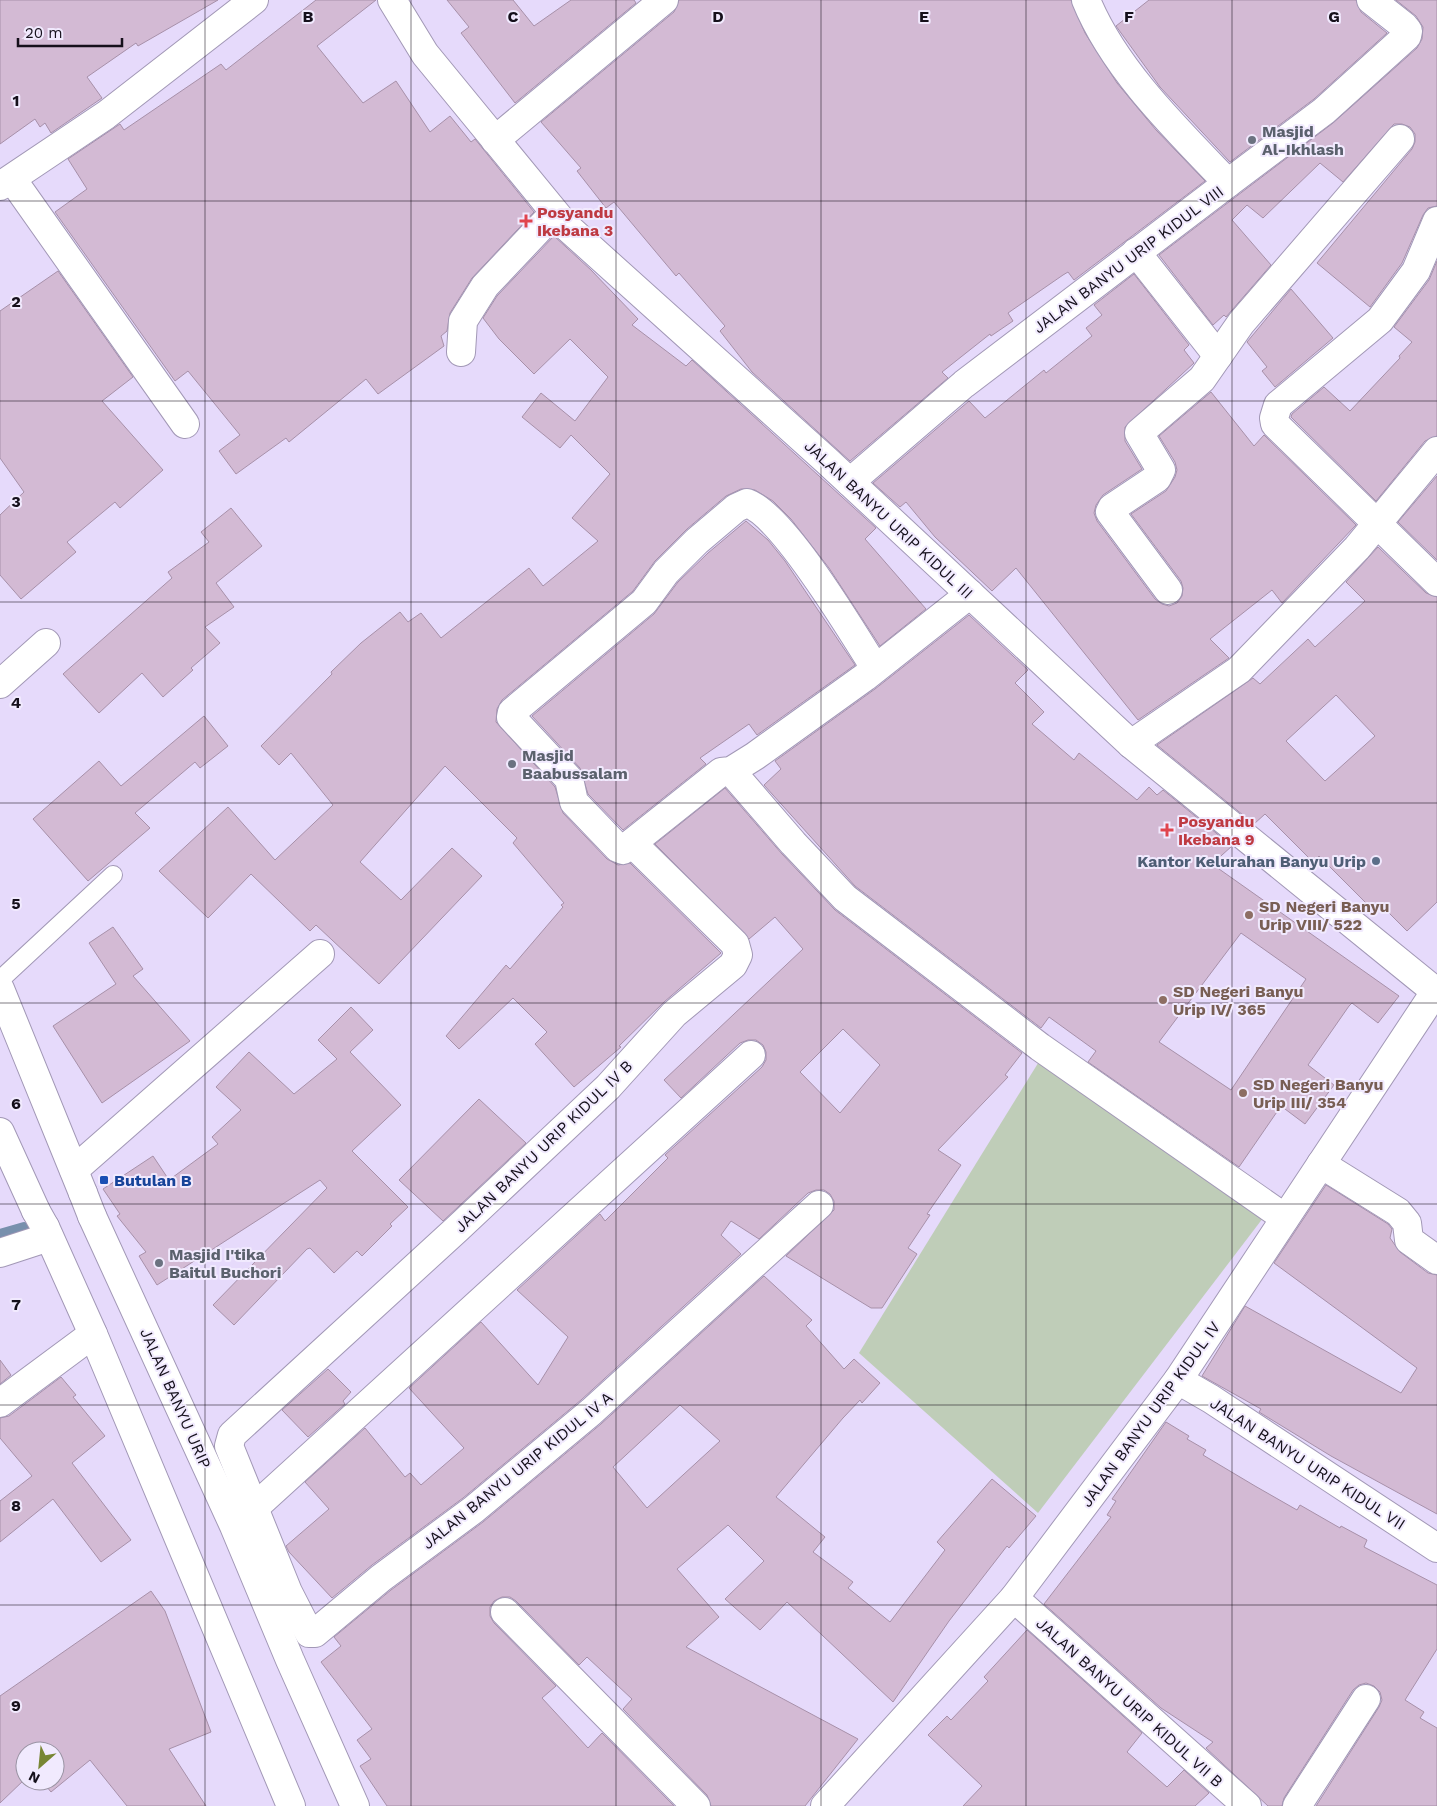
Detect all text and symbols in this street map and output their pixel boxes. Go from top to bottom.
text: B [303,7,314,26]
text: C [508,7,519,26]
text: D [712,7,724,26]
text: E [919,7,929,26]
text: F [1124,7,1134,26]
text: G [1328,7,1340,26]
scale bar [18,15,121,47]
text: 20 m [25,24,63,42]
text: 1 [13,91,19,110]
place label: Masjid Al-Ikhlash [1262,122,1344,159]
marker: Masjid Al-Ikhlash [1246,134,1258,146]
street label: JALAN BANYU URIP KIDUL VIII [1029,182,1227,337]
place label: Posyandu Ikebana 3 [537,203,613,240]
marker: Posyandu Ikebana 3 [519,214,533,228]
text: 2 [11,292,21,311]
street label: JALAN BANYU URIP KIDUL III [800,436,977,603]
text: 3 [11,492,21,511]
text: 4 [11,693,21,712]
place label: Masjid Baabussalam [522,746,628,783]
marker: Masjid Baabussalam [506,758,518,770]
place label: Posyandu Ikebana 9 [1178,812,1255,849]
marker: Posyandu Ikebana 9 [1160,823,1174,837]
place label: Kantor Kelurahan Banyu Urip [1137,852,1366,871]
marker: Kantor Kelurahan Banyu Urip [1370,855,1382,867]
text: 5 [11,894,21,913]
place label: SD Negeri Banyu Urip VIII/ 522 [1259,897,1390,934]
marker: SD Negeri Banyu Urip VIII/ 522 [1243,909,1255,921]
place label: SD Negeri Banyu Urip IV/ 365 [1173,982,1304,1019]
marker: SD Negeri Banyu Urip IV/ 365 [1157,994,1169,1006]
street label: JALAN BANYU URIP KIDUL IV B [450,1056,636,1236]
place label: SD Negeri Banyu Urip III/ 354 [1253,1075,1384,1112]
marker: SD Negeri Banyu Urip III/ 354 [1237,1087,1249,1099]
text: 6 [11,1094,21,1113]
place label: Butulan B [114,1171,192,1190]
marker: Butulan B [98,1174,110,1186]
place label: Masjid I'tika Baitul Buchori [169,1245,281,1282]
marker: Masjid I'tika Baitul Buchori [153,1257,165,1269]
text: 7 [11,1295,21,1314]
street label: JALAN BANYU URIP KIDUL IV [1077,1318,1224,1511]
street label: JALAN BANYU URIP [136,1325,215,1472]
street label: JALAN BANYU URIP KIDUL IV A [418,1387,617,1553]
street label: JALAN BANYU URIP KIDUL VII [1207,1393,1409,1534]
text: 8 [11,1496,21,1515]
street label: JALAN BANYU URIP KIDUL VII B [1032,1613,1227,1791]
text: 9 [11,1696,21,1715]
north arrow [15,1741,65,1791]
text: N [26,1768,42,1787]

